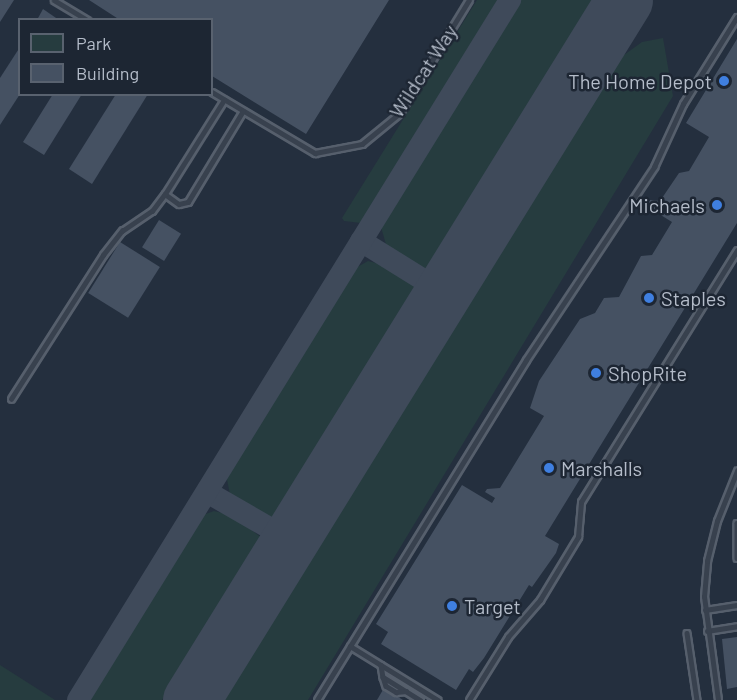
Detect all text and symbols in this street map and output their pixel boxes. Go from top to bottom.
legend [18,18,213,96]
street label: Wildcat Way [384,20,462,122]
text: Park [76,32,111,54]
text: Building [76,62,139,84]
place label: The Home Depot [568,69,712,93]
marker: The Home Depot [717,74,731,88]
place label: Michaels [629,193,705,217]
marker: Michaels [710,198,724,212]
place label: Staples [661,286,726,310]
marker: Staples [642,291,656,305]
place label: ShopRite [608,361,687,385]
marker: ShopRite [589,366,603,380]
place label: Marshalls [561,456,642,480]
marker: Marshalls [542,461,556,475]
place label: Target [464,594,521,618]
marker: Target [445,599,459,613]

